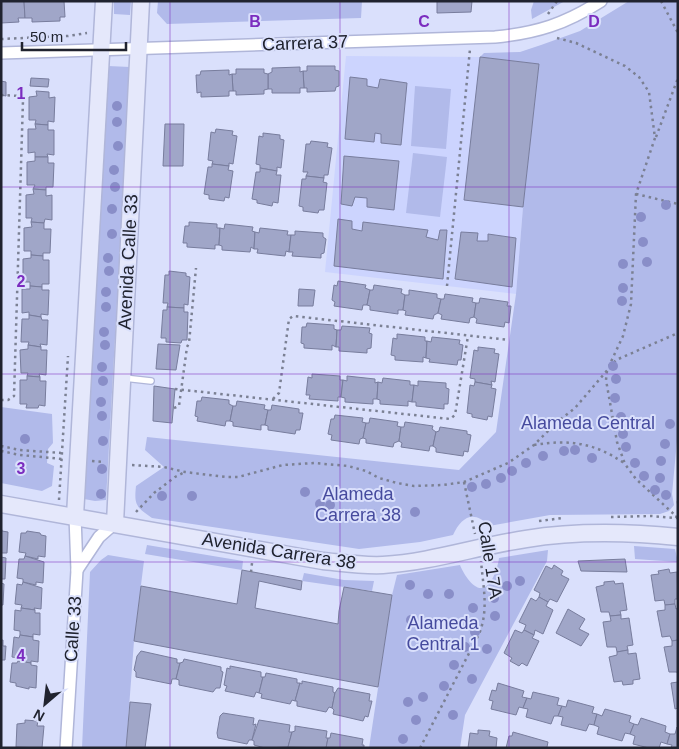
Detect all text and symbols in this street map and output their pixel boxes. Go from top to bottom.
text: B [249,13,261,30]
text: C [418,13,430,30]
text: D [588,13,600,30]
scale bar [22,20,126,52]
text: 50 m [30,28,63,45]
street label: Carrera 37 [262,32,348,54]
text: 1 [17,85,26,102]
street label: Avenida Calle 33 [114,194,142,330]
text: 2 [17,273,26,290]
park label: Alameda Central [521,413,655,433]
text: 3 [17,460,26,477]
park label: Alameda Carrera 38 [315,484,401,525]
street label: Calle 17A [474,520,506,600]
street label: Avenida Carrera 38 [201,529,357,573]
street label: Calle 33 [61,595,85,663]
park label: Alameda Central 1 [406,613,480,654]
text: 4 [17,647,26,664]
north arrow [20,679,70,729]
text: N [31,706,47,725]

